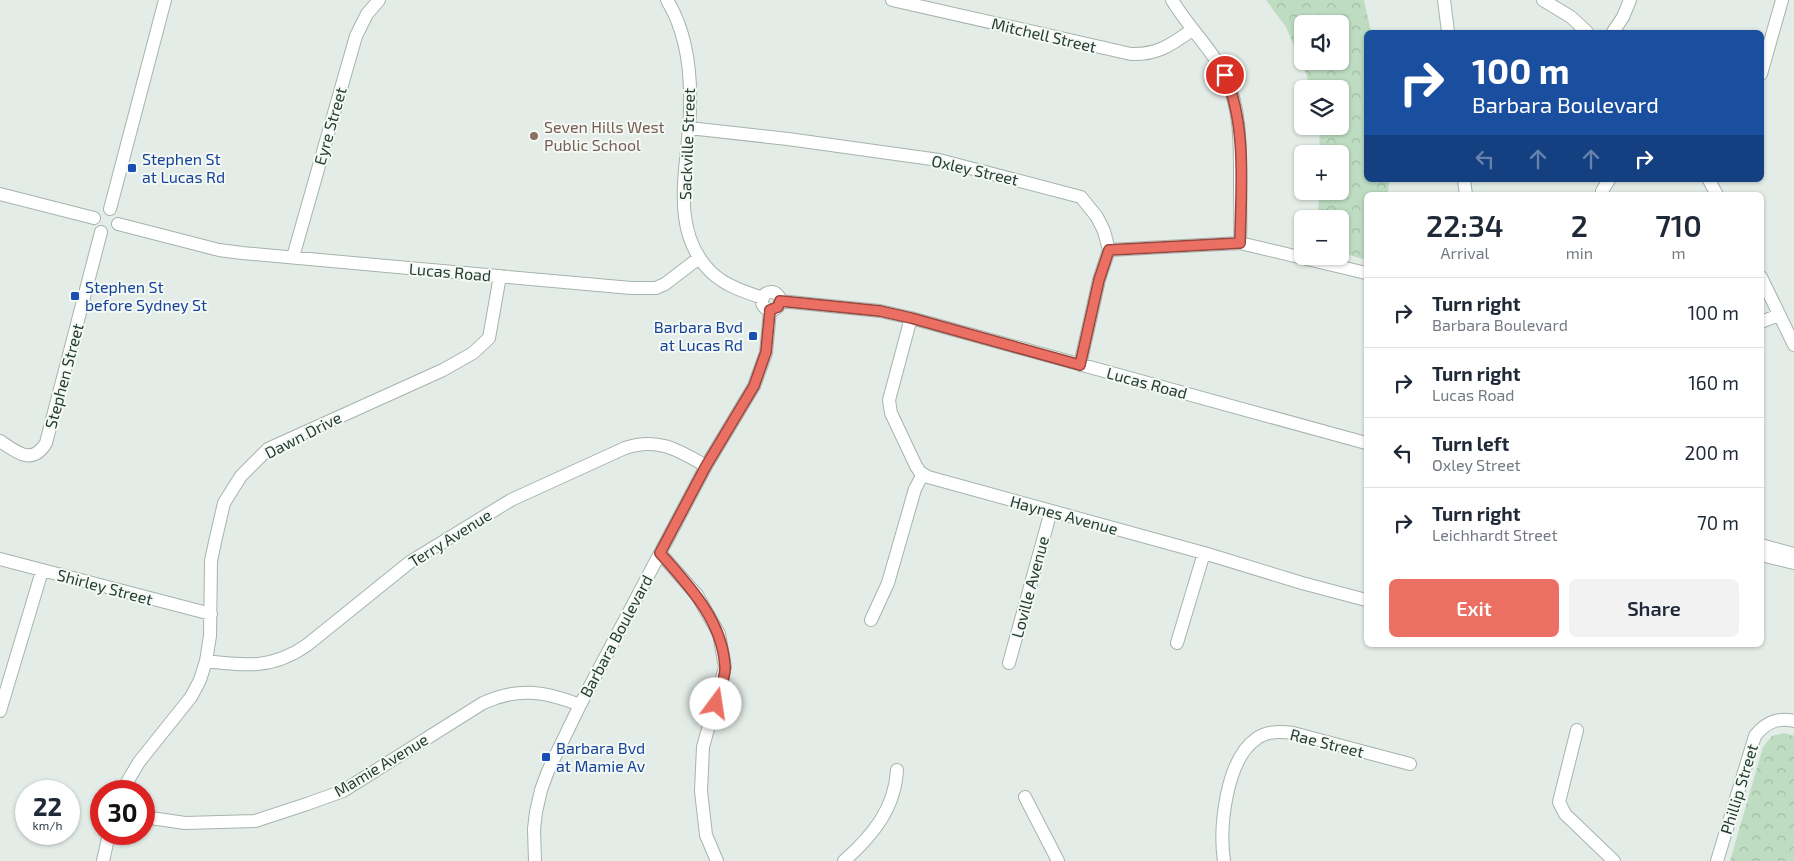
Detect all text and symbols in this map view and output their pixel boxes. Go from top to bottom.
street label: Mitchell Street [990,13,1098,56]
map controls [1294,15,1349,265]
button: sound [1294,15,1349,70]
text: 100 m [1472,49,1570,91]
icon: right [1389,50,1454,115]
pin [1204,54,1246,96]
icon: arrive [1211,61,1239,89]
button: layers [1294,80,1349,135]
street label: Eyre Street [309,85,350,167]
street label: Sackville Street [675,88,698,200]
text: Barbara Boulevard [1472,91,1659,117]
place label: Seven Hills West Public School [544,117,665,154]
marker: Seven Hills West Public School [528,130,540,142]
button: + [1294,145,1349,200]
icon: left [1471,145,1499,173]
icon: ahead [1524,145,1552,173]
icon: ahead [1577,145,1605,173]
icon: right [1630,145,1658,173]
place label: Stephen St at Lucas Rd [142,149,225,186]
street label: Oxley Street [930,150,1020,189]
marker: Stephen St at Lucas Rd [126,162,138,174]
text: 22:34 [1426,207,1504,243]
text: 2 [1571,207,1588,243]
text: 710 [1655,207,1702,243]
button: − [1294,210,1349,265]
text: Arrival [1441,243,1489,262]
text: min [1566,243,1593,262]
text: m [1672,243,1686,262]
street label: Lucas Road [408,258,492,285]
place label: Stephen St before Sydney St [85,277,207,314]
marker: Stephen St before Sydney St [69,290,81,302]
text: Turn right [1432,292,1520,315]
icon: right [1389,299,1417,327]
text: 100 m [1688,301,1739,324]
text: Barbara Boulevard [1432,315,1568,334]
place label: Barbara Bvd at Lucas Rd [654,317,743,354]
street label: Stephen Street [40,321,87,431]
marker: Barbara Bvd at Lucas Rd [747,330,759,342]
text: Turn right [1432,362,1520,385]
street label: Lucas Road [1105,363,1189,402]
icon: right [1389,369,1417,397]
text: 160 m [1688,371,1739,394]
text: Lucas Road [1432,385,1515,404]
street label: Dawn Drive [261,407,344,462]
text: Turn left [1432,432,1509,455]
icon: left [1389,439,1417,467]
text: 200 m [1685,441,1739,464]
text: Oxley Street [1432,455,1521,474]
street label: Haynes Avenue [1008,491,1120,538]
text: Turn right [1432,502,1520,525]
street label: Terry Avenue [405,505,495,570]
icon: right [1389,509,1417,537]
text: 70 m [1697,511,1739,534]
text: Leichhardt Street [1432,525,1558,544]
street label: Loville Avenue [1007,534,1052,640]
street label: Shirley Street [55,565,155,608]
street label: Barbara Boulevard [575,571,656,700]
button: Exit [1389,579,1559,637]
button: Share [1569,579,1739,637]
position arrow [689,677,741,729]
street label: Rae Street [1288,724,1366,761]
street label: Mamie Avenue [330,729,431,800]
place label: Barbara Bvd at Mamie Av [556,738,646,775]
street label: Phillip Street [1716,741,1761,836]
marker: Barbara Bvd at Mamie Av [540,751,552,763]
speed limit sign: 30 [90,780,155,845]
text: 22 [33,791,62,821]
text: km/h [33,818,62,832]

